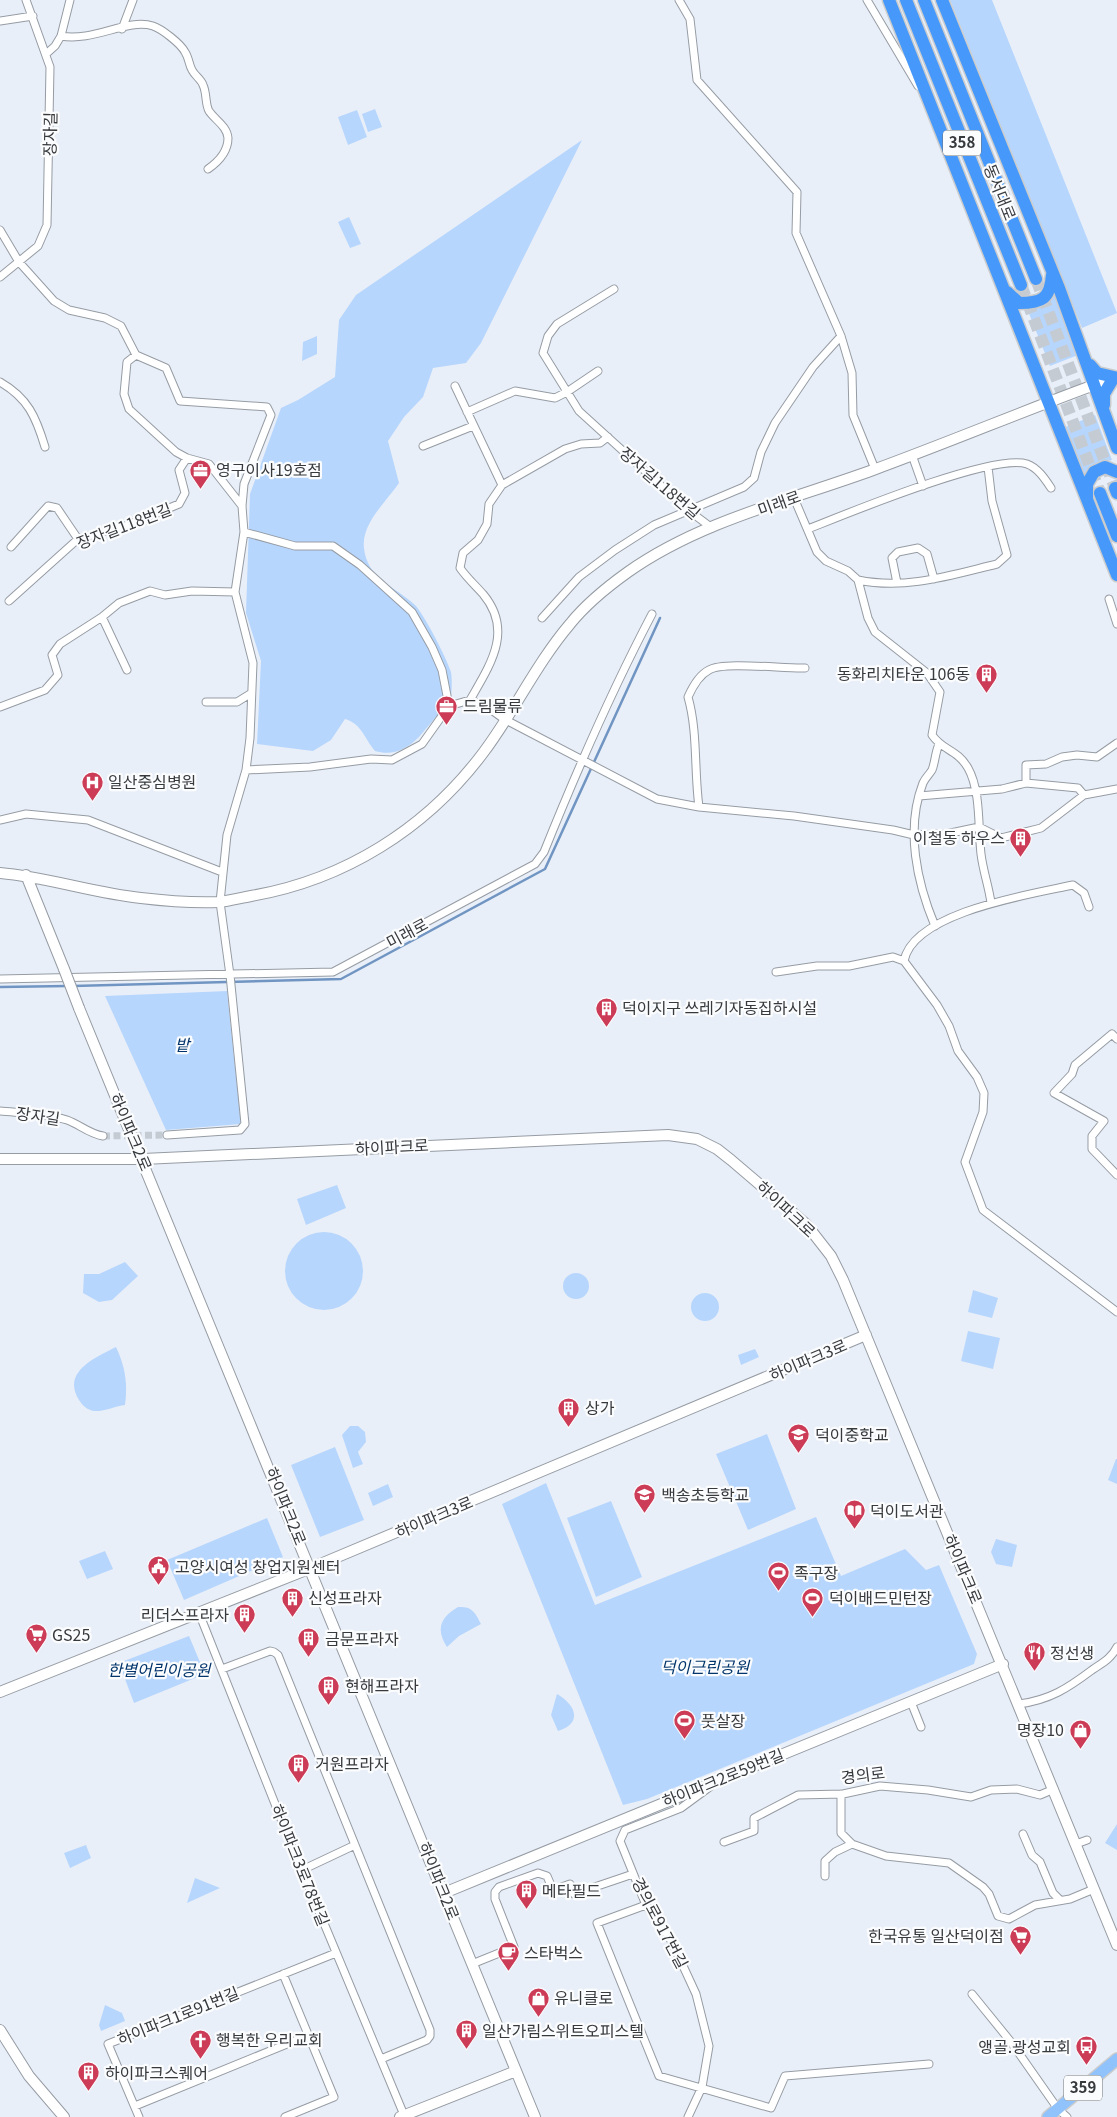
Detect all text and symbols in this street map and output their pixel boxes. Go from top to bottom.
street label: 장자길 [37,112,61,156]
road number: 358 [943,130,981,156]
street label: 동서대로 [979,160,1023,224]
street label: 장자길118번길 [615,440,706,524]
place label: 영구이사19호점 [216,457,322,481]
office icon: 영구이사19호점 [188,458,212,489]
street label: 미래로 [754,483,804,521]
street label: 장자길118번길 [73,496,175,554]
place label: 동화리치타운 106동 [837,661,970,685]
building icon: 동화리치타운 106동 [974,662,998,693]
place label: 드림물류 [463,693,522,717]
office icon: 드림물류 [435,694,459,725]
place label: 일산중심병원 [108,769,196,793]
hospital icon: 일산중심병원 [80,770,104,801]
place label: 이철동 하우스 [913,825,1005,849]
building icon: 이철동 하우스 [1009,826,1033,857]
street label: 미래로 [381,911,432,953]
place label: 덕이지구 쓰레기자동집하시설 [622,995,817,1019]
building icon: 덕이지구 쓰레기자동집하시설 [594,996,618,1027]
park label: 밭 [175,1032,192,1056]
street label: 하이파크2로 [105,1089,159,1175]
street label: 장자길 [15,1100,62,1130]
street label: 하이파크로 [355,1132,430,1160]
street label: 하이파크로 [752,1174,822,1242]
street label: 하이파크3로 [765,1332,851,1386]
place label: 상가 [585,1395,615,1419]
building icon: 상가 [557,1396,581,1427]
place label: 덕이중학교 [815,1422,889,1446]
school or university icon: 덕이중학교 [787,1423,811,1454]
street label: 하이파크2로 [260,1463,314,1549]
place label: 백송초등학교 [661,1482,749,1506]
school or university icon: 백송초등학교 [633,1483,657,1514]
street label: 하이파크3로 [391,1489,477,1543]
place label: 덕이도서관 [870,1498,944,1522]
library icon: 덕이도서관 [842,1499,866,1530]
street label: 하이파크로 [938,1530,989,1607]
place label: 고양시여성 창업지원센터 [175,1554,341,1578]
public building icon: 고양시여성 창업지원센터 [147,1555,171,1586]
place label: 족구장 [794,1560,838,1584]
sports icon: 족구장 [766,1561,790,1592]
place label: 신성프라자 [308,1585,382,1609]
place label: 덕이배드민턴장 [829,1585,932,1609]
building icon: 신성프라자 [280,1586,304,1617]
sports icon: 덕이배드민턴장 [801,1586,825,1617]
place label: 리더스프라자 [141,1602,229,1626]
building icon: 리더스프라자 [233,1603,257,1634]
place label: GS25 [52,1622,90,1646]
supermarket icon: GS25 [24,1623,48,1654]
place label: 금문프라자 [325,1626,399,1650]
building icon: 금문프라자 [297,1627,321,1658]
place label: 정선생 [1050,1640,1094,1664]
restaurant icon: 정선생 [1022,1641,1046,1672]
park label: 덕이근린공원 [661,1654,750,1678]
park label: 한별어린이공원 [107,1657,212,1681]
place label: 현해프라자 [345,1673,419,1697]
building icon: 현해프라자 [317,1674,341,1705]
place label: 풋살장 [701,1708,745,1732]
sports icon: 풋살장 [673,1709,697,1740]
place label: 명장10 [1017,1717,1064,1741]
shop icon: 명장10 [1068,1718,1092,1749]
street label: 하이파크2로59번길 [658,1742,787,1812]
place label: 거원프라자 [315,1751,389,1775]
building icon: 거원프라자 [287,1752,311,1783]
street label: 경의로 [839,1759,887,1789]
street label: 하이파크3로78번길 [266,1800,336,1929]
street label: 하이파크2로 [413,1838,467,1924]
street label: 경의로917번길 [627,1873,695,1972]
place label: 메타필드 [542,1878,601,1902]
building icon: 메타필드 [514,1879,538,1910]
place label: 한국유통 일산덕이점 [868,1923,1004,1947]
supermarket icon: 한국유통 일산덕이점 [1008,1924,1032,1955]
place label: 스타벅스 [524,1940,583,1964]
cafe icon: 스타벅스 [496,1941,520,1972]
street label: 하이파크1로91번길 [113,1980,242,2050]
place label: 유니클로 [554,1985,613,2009]
shop icon: 유니클로 [526,1986,550,2017]
place label: 일산가림스위트오피스텔 [482,2018,644,2042]
building icon: 일산가림스위트오피스텔 [454,2019,478,2050]
place label: 행복한 우리교회 [216,2027,323,2051]
church icon: 행복한 우리교회 [188,2028,212,2059]
place label: 앵골.광성교회 [978,2034,1071,2058]
bus stop icon: 앵골.광성교회 [1075,2035,1099,2066]
place label: 하이파크스퀘어 [105,2060,208,2084]
building icon: 하이파크스퀘어 [77,2061,101,2092]
road number: 359 [1064,2076,1102,2100]

